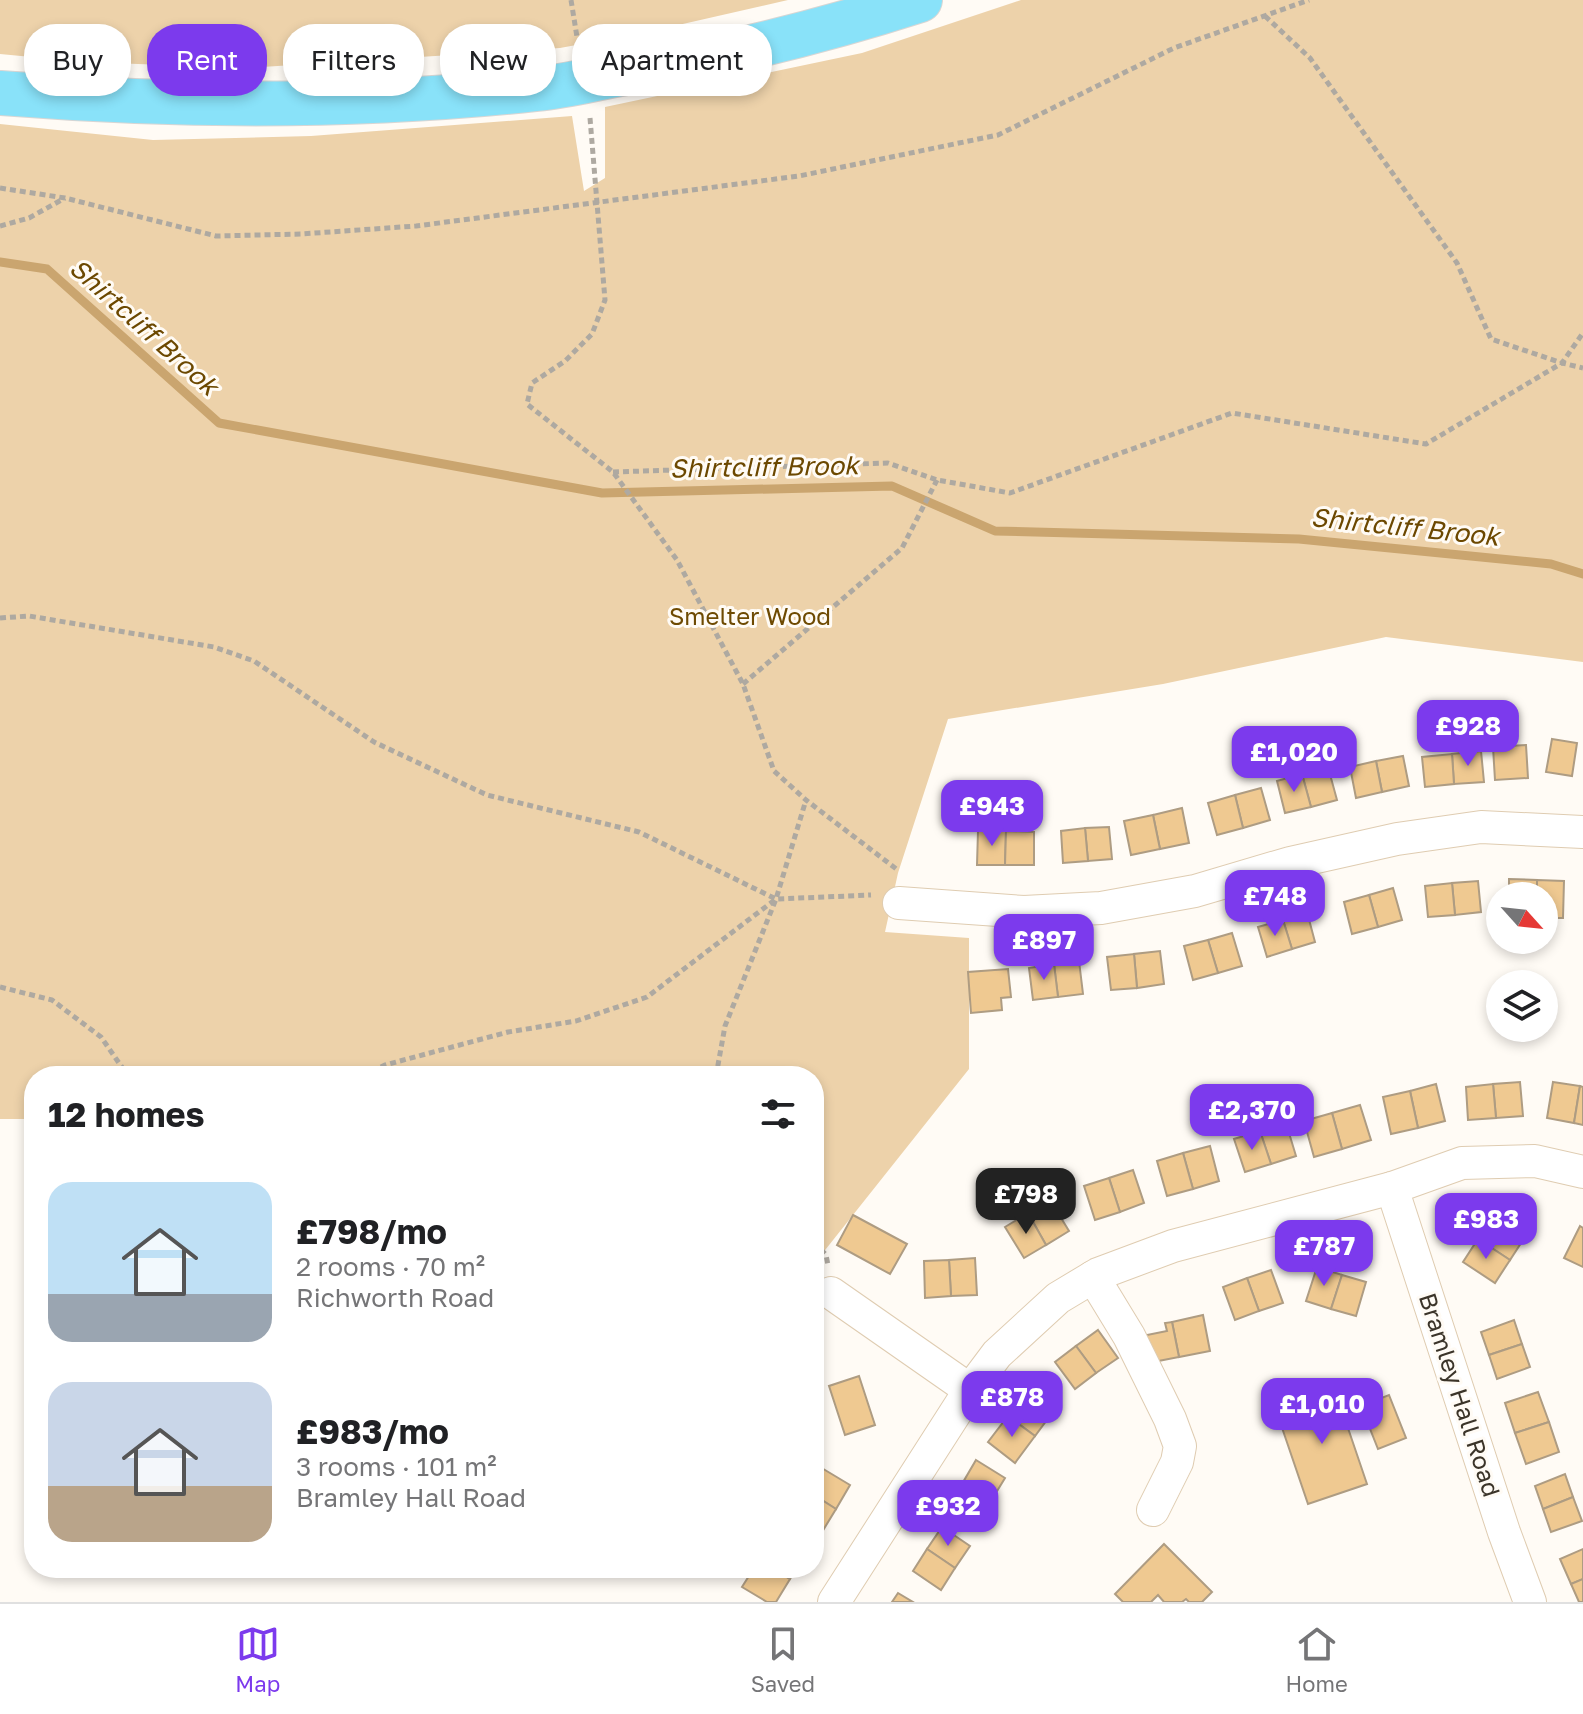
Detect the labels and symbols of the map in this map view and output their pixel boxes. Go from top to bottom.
water label: Shirtcliff Brook [64,252,227,403]
water label: Shirtcliff Brook [669,449,861,484]
water label: Shirtcliff Brook [1309,501,1503,552]
park label: Smelter Wood [669,601,831,630]
pin: £928 [1421,700,1515,768]
pin: £1,020 [1229,726,1359,794]
pin: £943 [945,780,1039,848]
pin: £748 [1228,870,1322,938]
north arrow [1486,882,1558,954]
pin: £897 [997,914,1091,982]
pin: £2,370 [1187,1084,1317,1152]
pin: £798 [979,1168,1073,1236]
pin: £983 [1439,1193,1533,1261]
pin: £787 [1277,1220,1371,1288]
street label: Bramley Hall Road [1414,1289,1507,1500]
pin: £878 [965,1371,1059,1439]
pin: £1,010 [1257,1378,1387,1446]
pin: £932 [901,1480,995,1548]

